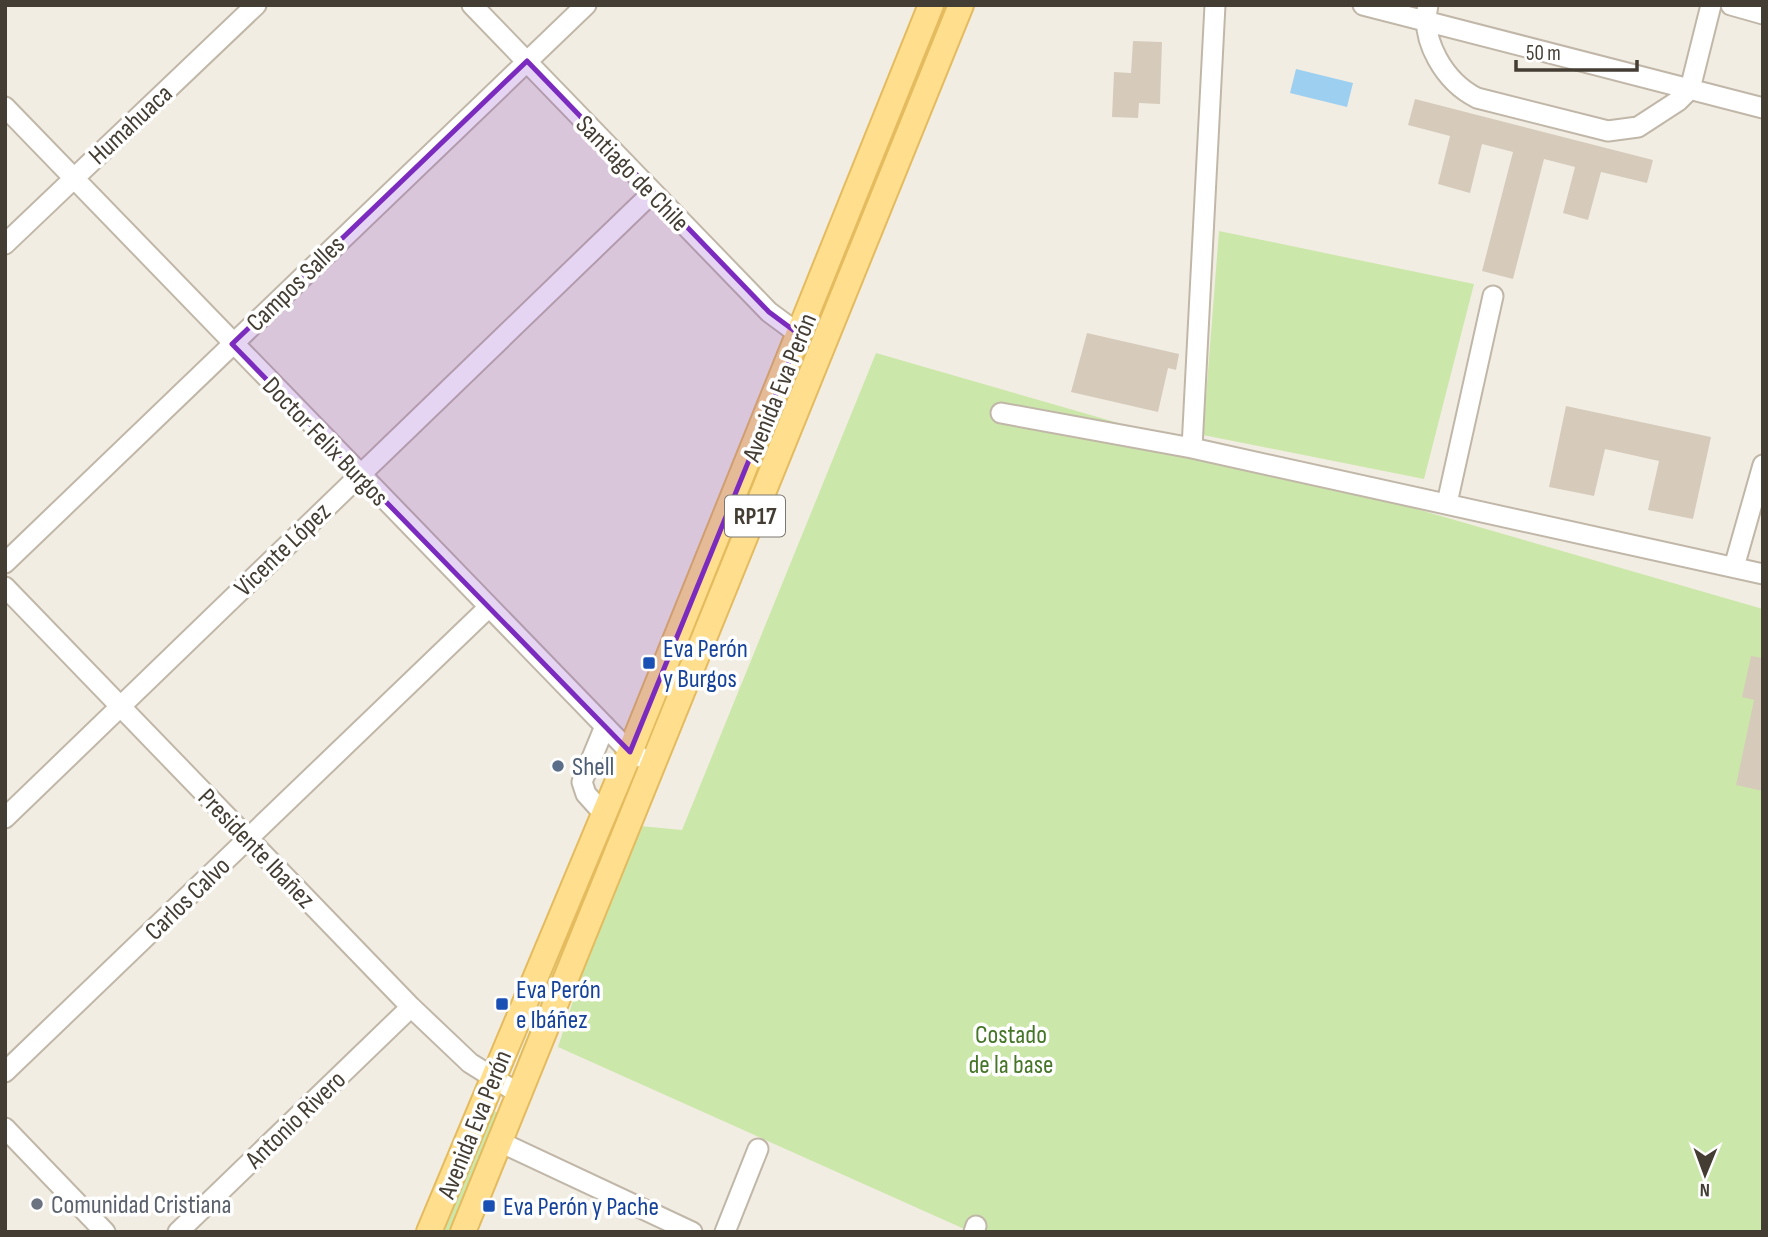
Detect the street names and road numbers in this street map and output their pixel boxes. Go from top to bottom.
street label: Humahuaca [83,79,179,172]
street label: Santiago de Chile [569,109,695,239]
street label: Campos Salles [240,230,352,338]
street label: Avenida Eva Perón [736,309,824,467]
street label: Doctor Felix Burgos [256,371,394,513]
road number: RP17 [725,495,785,536]
street label: Vicente López [229,497,338,603]
street label: Presidente Ibañez [191,783,321,915]
street label: Carlos Calvo [139,851,237,947]
street label: Avenida Eva Perón [431,1046,519,1204]
street label: Antonio Rivero [239,1065,353,1176]

